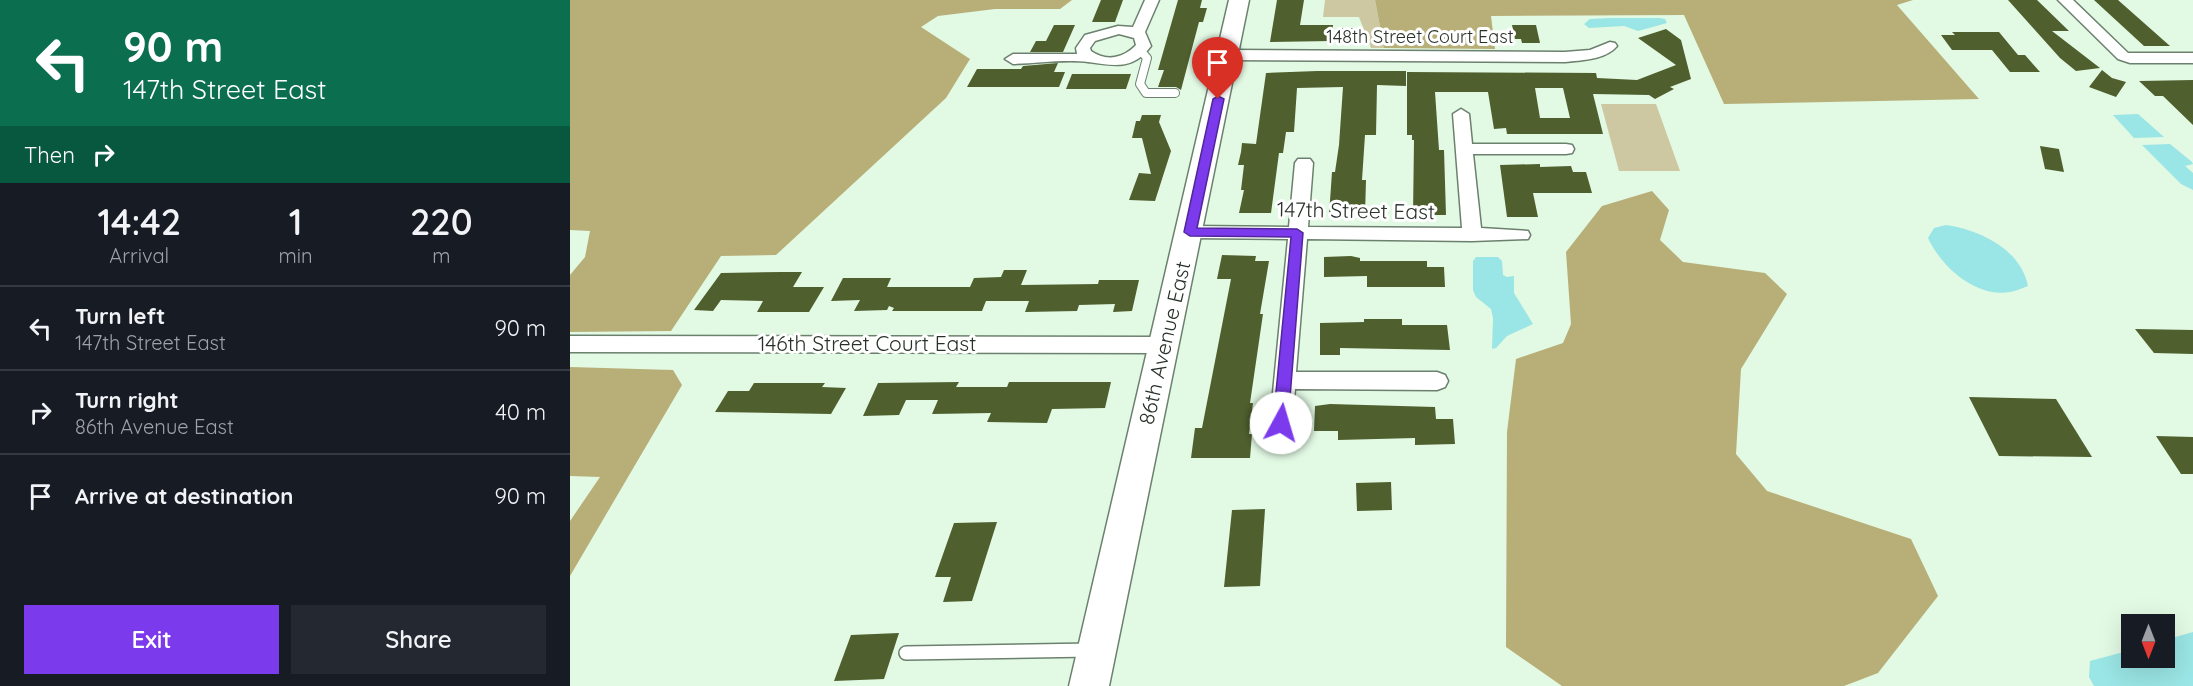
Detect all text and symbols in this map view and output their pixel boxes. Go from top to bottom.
text: 90 m [123,20,223,73]
icon: left [24,24,102,102]
street label: 148th Street Court East [1326,25,1514,48]
pin [1192,37,1243,99]
icon: arrive [1201,46,1234,79]
text: 147th Street East [123,72,326,106]
icon: right [87,138,120,171]
text: Then [24,141,75,169]
street label: 147th Street East [1277,196,1435,224]
text: 14:42 [97,199,181,244]
text: 1 [289,199,302,244]
text: 220 [410,199,473,244]
text: Arrival [109,243,169,268]
text: min [279,243,313,268]
text: m [432,243,450,268]
street label: 86th Avenue East [1133,259,1195,427]
text: Turn left [75,302,165,330]
icon: left [24,312,57,345]
text: 90 m [495,314,546,342]
text: 147th Street East [75,330,226,355]
street label: 146th Street Court East [758,330,976,356]
text: Turn right [75,386,179,414]
position arrow [1249,391,1313,455]
icon: right [24,396,57,429]
text: 40 m [495,398,546,426]
text: 86th Avenue East [75,414,234,439]
icon: arrive [24,480,57,513]
text: Arrive at destination [75,482,293,510]
text: 90 m [495,482,546,510]
button: Exit [24,605,279,674]
button: Share [291,605,546,674]
north arrow [2121,614,2175,668]
map controls [2121,614,2175,668]

